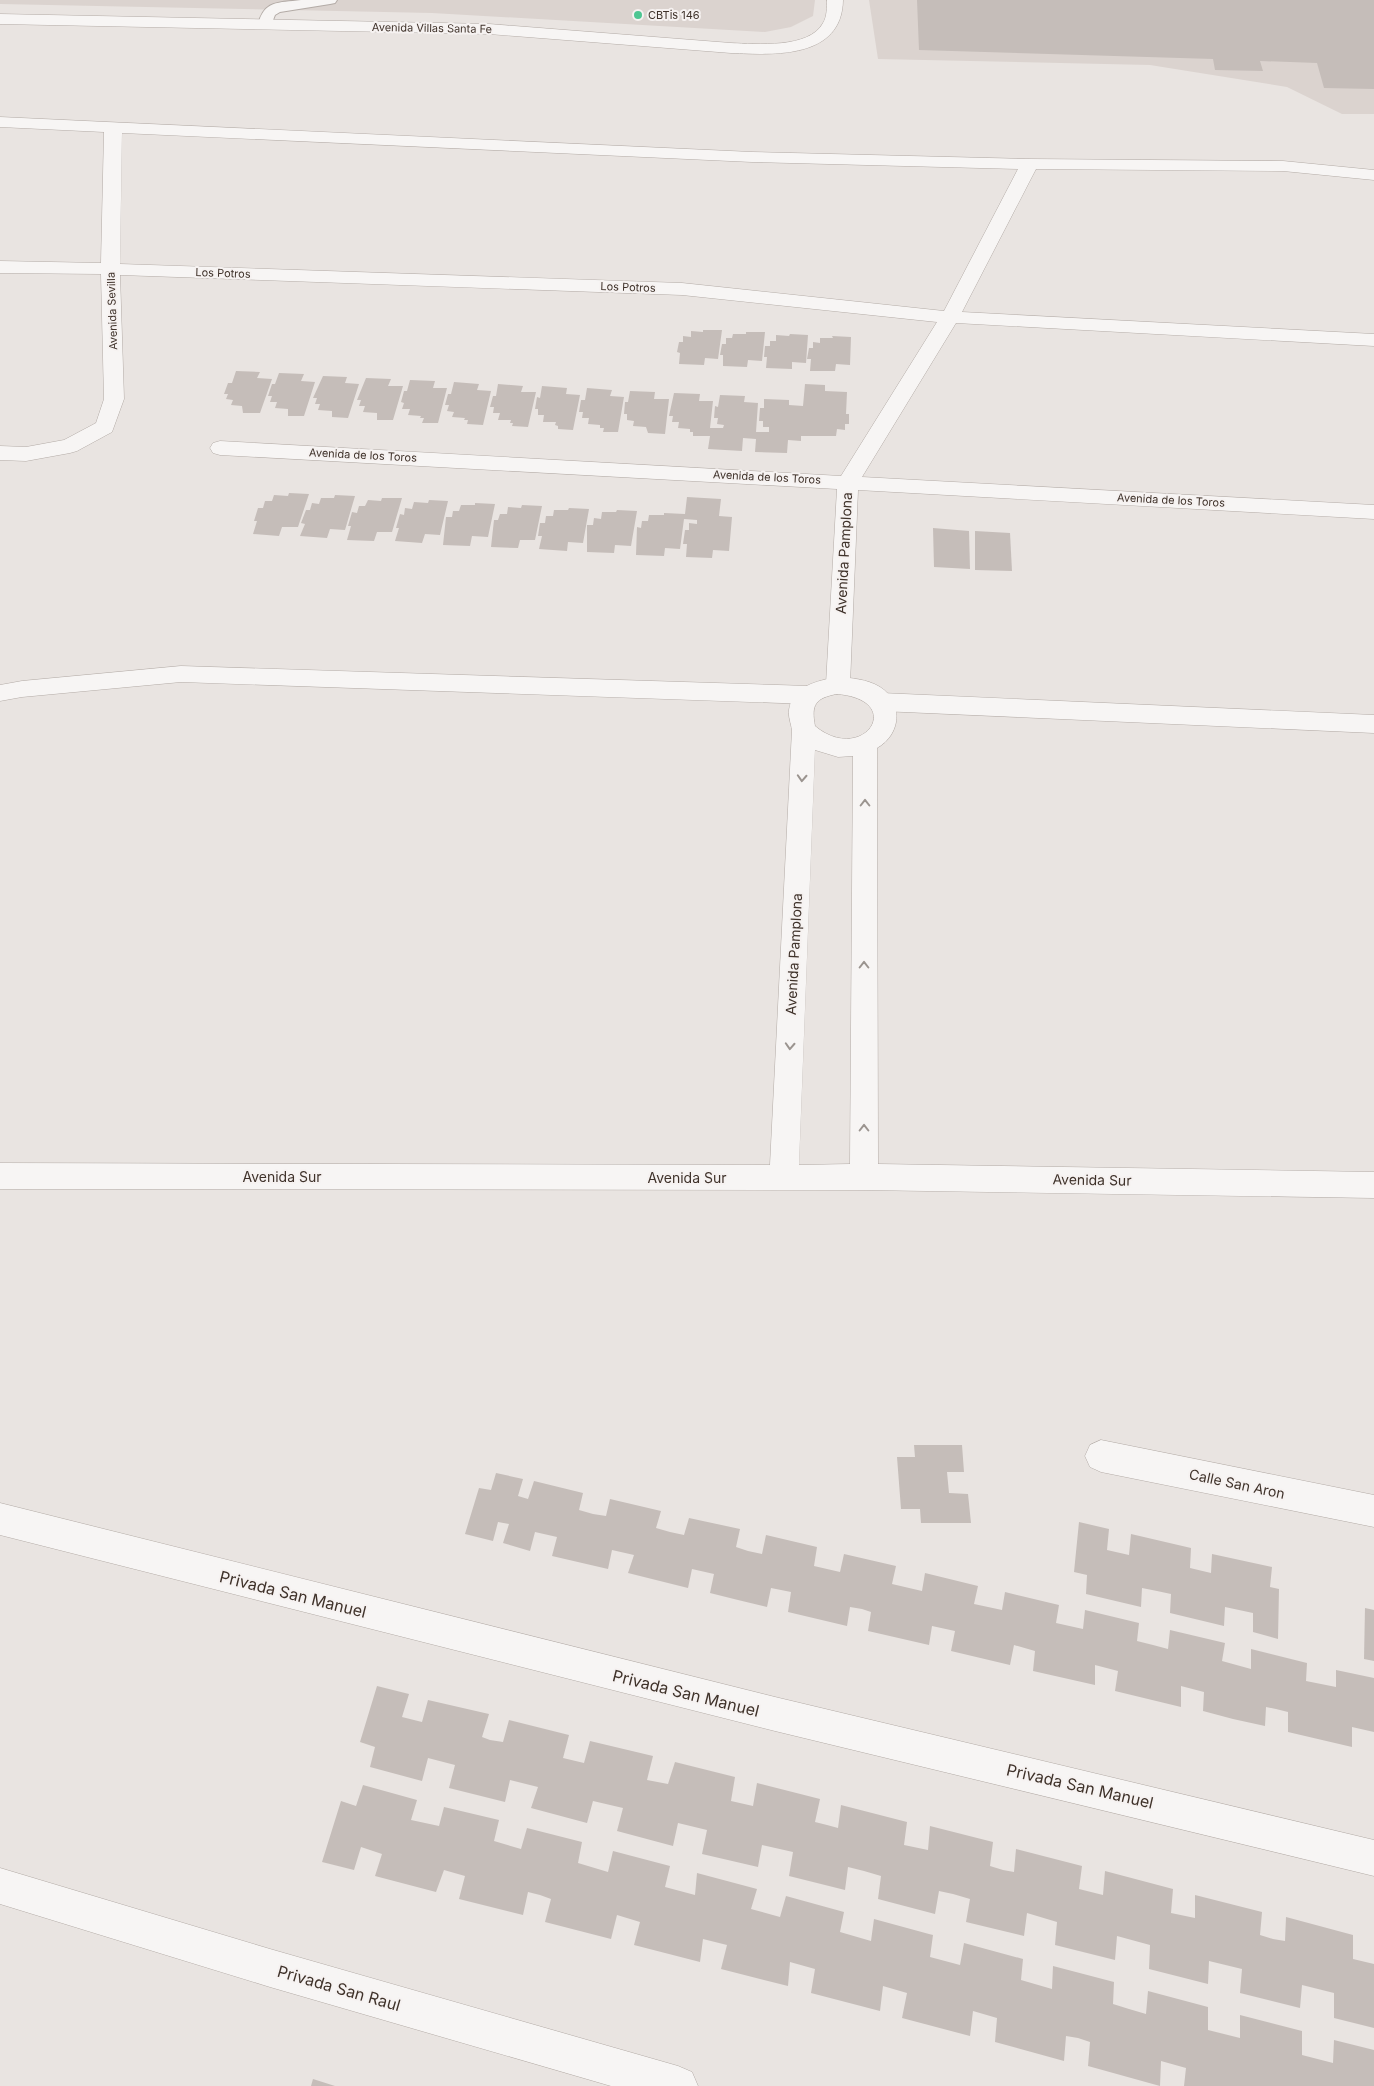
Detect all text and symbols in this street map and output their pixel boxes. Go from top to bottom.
place label: CBTis 146 [648,8,700,22]
marker: CBTis 146 [632,9,644,21]
street label: Avenida Villas Santa Fe [372,20,492,36]
street label: Los Potros [195,265,251,281]
street label: Avenida Sevilla [104,272,120,350]
street label: Los Potros [600,279,656,295]
street label: Avenida de los Toros [309,445,417,465]
street label: Avenida de los Toros [713,467,821,487]
street label: Avenida de los Toros [1117,490,1225,510]
street label: Avenida Pamplona [832,492,855,614]
one-way arrow [796,775,807,783]
one-way arrow [860,799,870,806]
street label: Avenida Pamplona [782,893,805,1015]
one-way arrow [859,961,869,969]
one-way arrow [784,1042,795,1050]
one-way arrow [859,1124,869,1132]
street label: Avenida Sur [242,1168,322,1185]
street label: Avenida Sur [647,1169,727,1186]
street label: Avenida Sur [1052,1170,1132,1189]
street label: Calle San Aron [1188,1465,1287,1502]
street label: Privada San Manuel [218,1566,368,1622]
street label: Privada San Manuel [611,1665,761,1721]
street label: Privada San Manuel [1005,1759,1155,1813]
street label: Privada San Raul [275,1961,403,2015]

